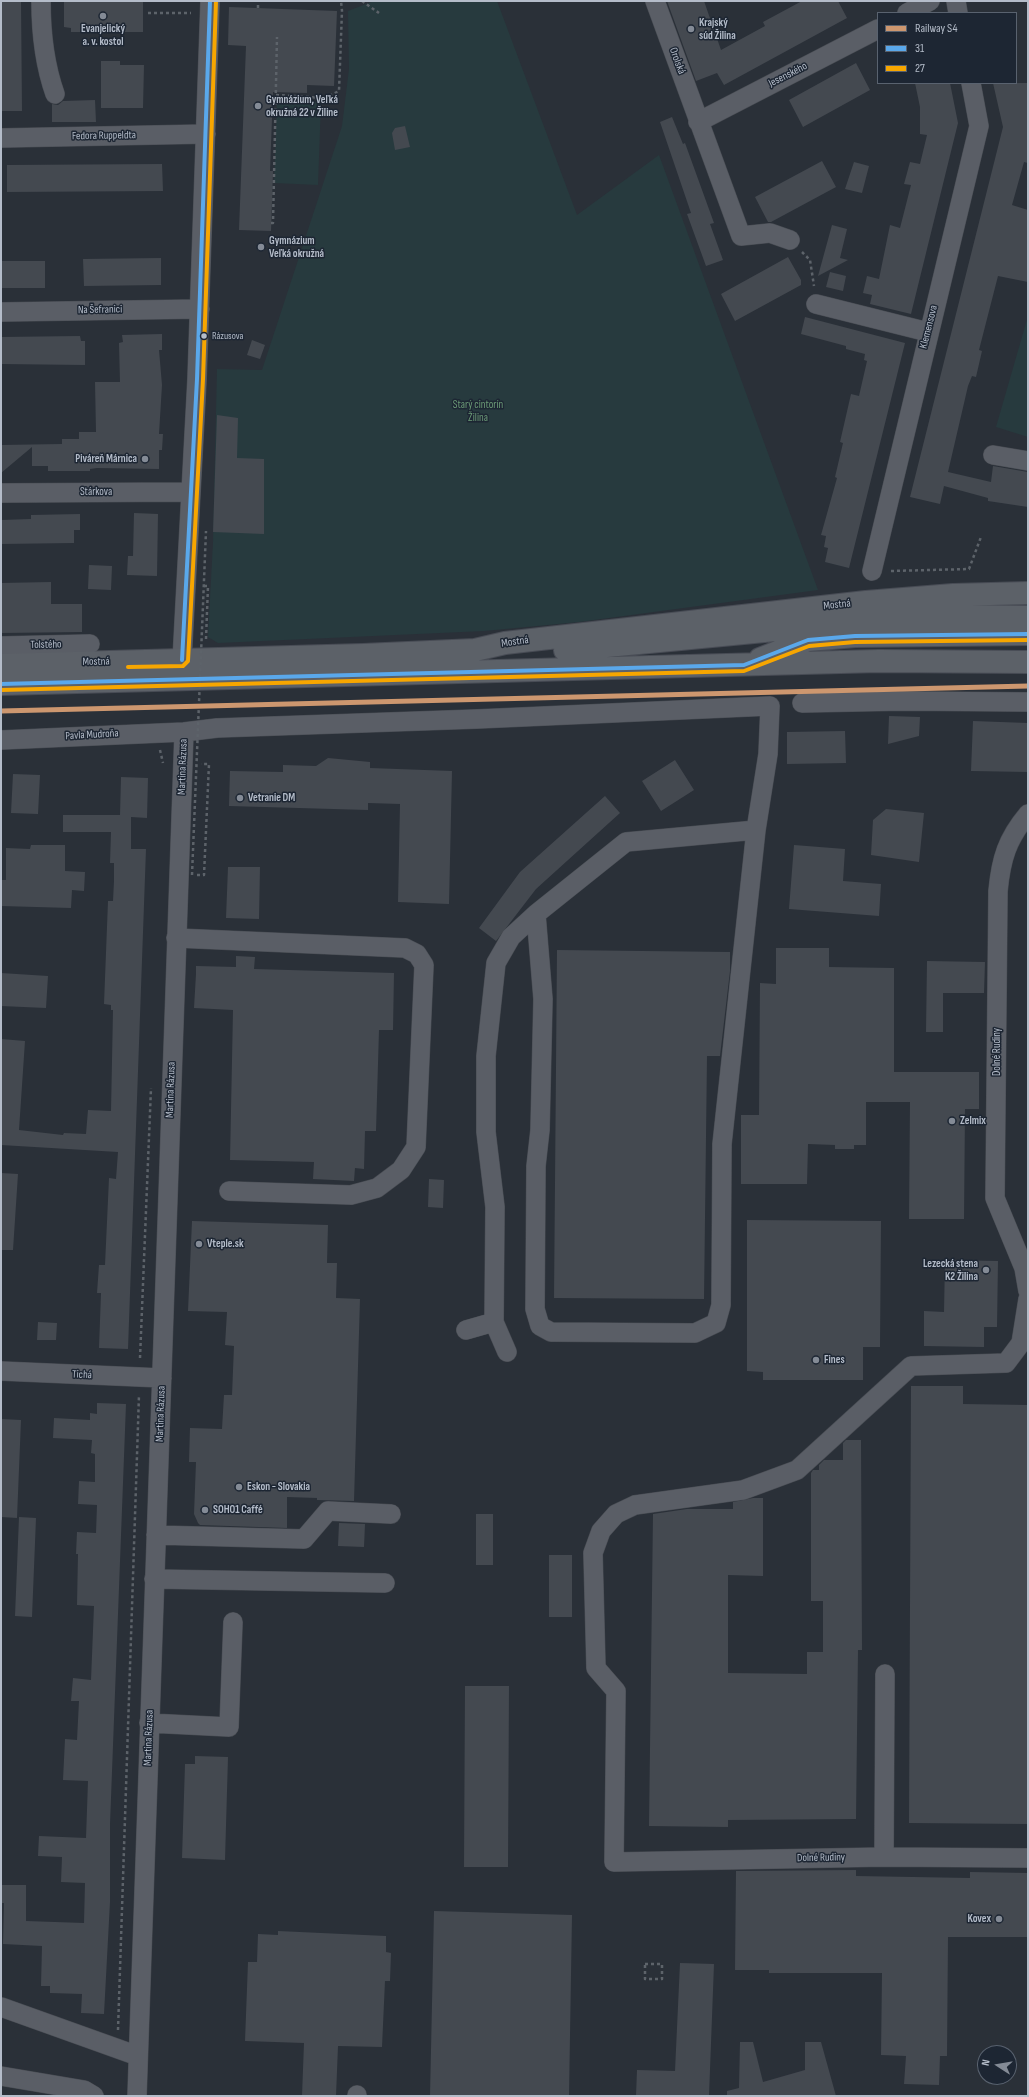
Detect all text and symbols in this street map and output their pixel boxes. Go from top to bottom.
marker: Evanjelický a. v. kostol [98,11,108,21]
legend [877,12,1017,84]
place label: Krajský súd Žilina [699,16,736,42]
text: Railway S4 [915,21,957,36]
place label: Evanjelický a. v. kostol [81,22,125,48]
marker: Krajský súd Žilina [686,24,696,34]
text: 31 [915,41,924,56]
street label: Orolská [666,46,688,76]
street label: Jesenského [767,60,809,90]
text: 27 [915,61,925,76]
place label: Gymnázium, Veľká okružná 22 v Žiline [266,93,338,119]
marker: Gymnázium, Veľká okružná 22 v Žiline [253,101,263,111]
street label: Fedora Ruppeldta [72,129,136,143]
place label: Gymnázium Veľká okružná [269,234,324,260]
marker: Gymnázium Veľká okružná [256,242,266,252]
street label: Na Šefranici [78,303,122,317]
street label: Klemensova [917,304,941,350]
place label: Rázusova [212,330,243,342]
marker: Rázusova [199,331,209,341]
park label: Starý cintorín Žilina [453,398,503,424]
place label: Piváreň Márnica [75,452,137,466]
marker: Piváreň Márnica [140,454,150,464]
street label: Stárkova [80,485,112,499]
street label: Mostná [823,597,851,613]
street label: Mostná [501,634,529,650]
street label: Tolstého [30,638,62,652]
street label: Mostná [82,655,110,669]
street label: Pavla Mudroňa [65,727,119,743]
street label: Martina Rázusa [175,739,191,795]
place label: Vetranie DM [248,791,295,805]
marker: Vetranie DM [235,793,245,803]
street label: Dolné Rudiny [990,1028,1004,1076]
street label: Martina Rázusa [163,1062,179,1118]
place label: Zelmix [960,1114,986,1128]
marker: Zelmix [947,1116,957,1126]
place label: Vteple.sk [207,1237,244,1251]
marker: Vteple.sk [194,1239,204,1249]
place label: Lezecká stena K2 Žilina [923,1257,978,1283]
marker: Lezecká stena K2 Žilina [981,1265,991,1275]
place label: Fines [824,1353,845,1367]
marker: Fines [811,1355,821,1365]
street label: Tichá [72,1368,92,1382]
street label: Martina Rázusa [153,1386,169,1442]
place label: Eskon - Slovakia [247,1480,310,1494]
marker: Eskon - Slovakia [234,1482,244,1492]
place label: SOHO1 Caffé [213,1503,263,1517]
marker: SOHO1 Caffé [200,1505,210,1515]
street label: Martina Rázusa [141,1710,157,1766]
street label: Dolné Rudiny [797,1851,845,1865]
place label: Kovex [967,1912,991,1926]
marker: Kovex [994,1914,1004,1924]
north arrow [977,2045,1017,2085]
text: N [979,2058,993,2067]

